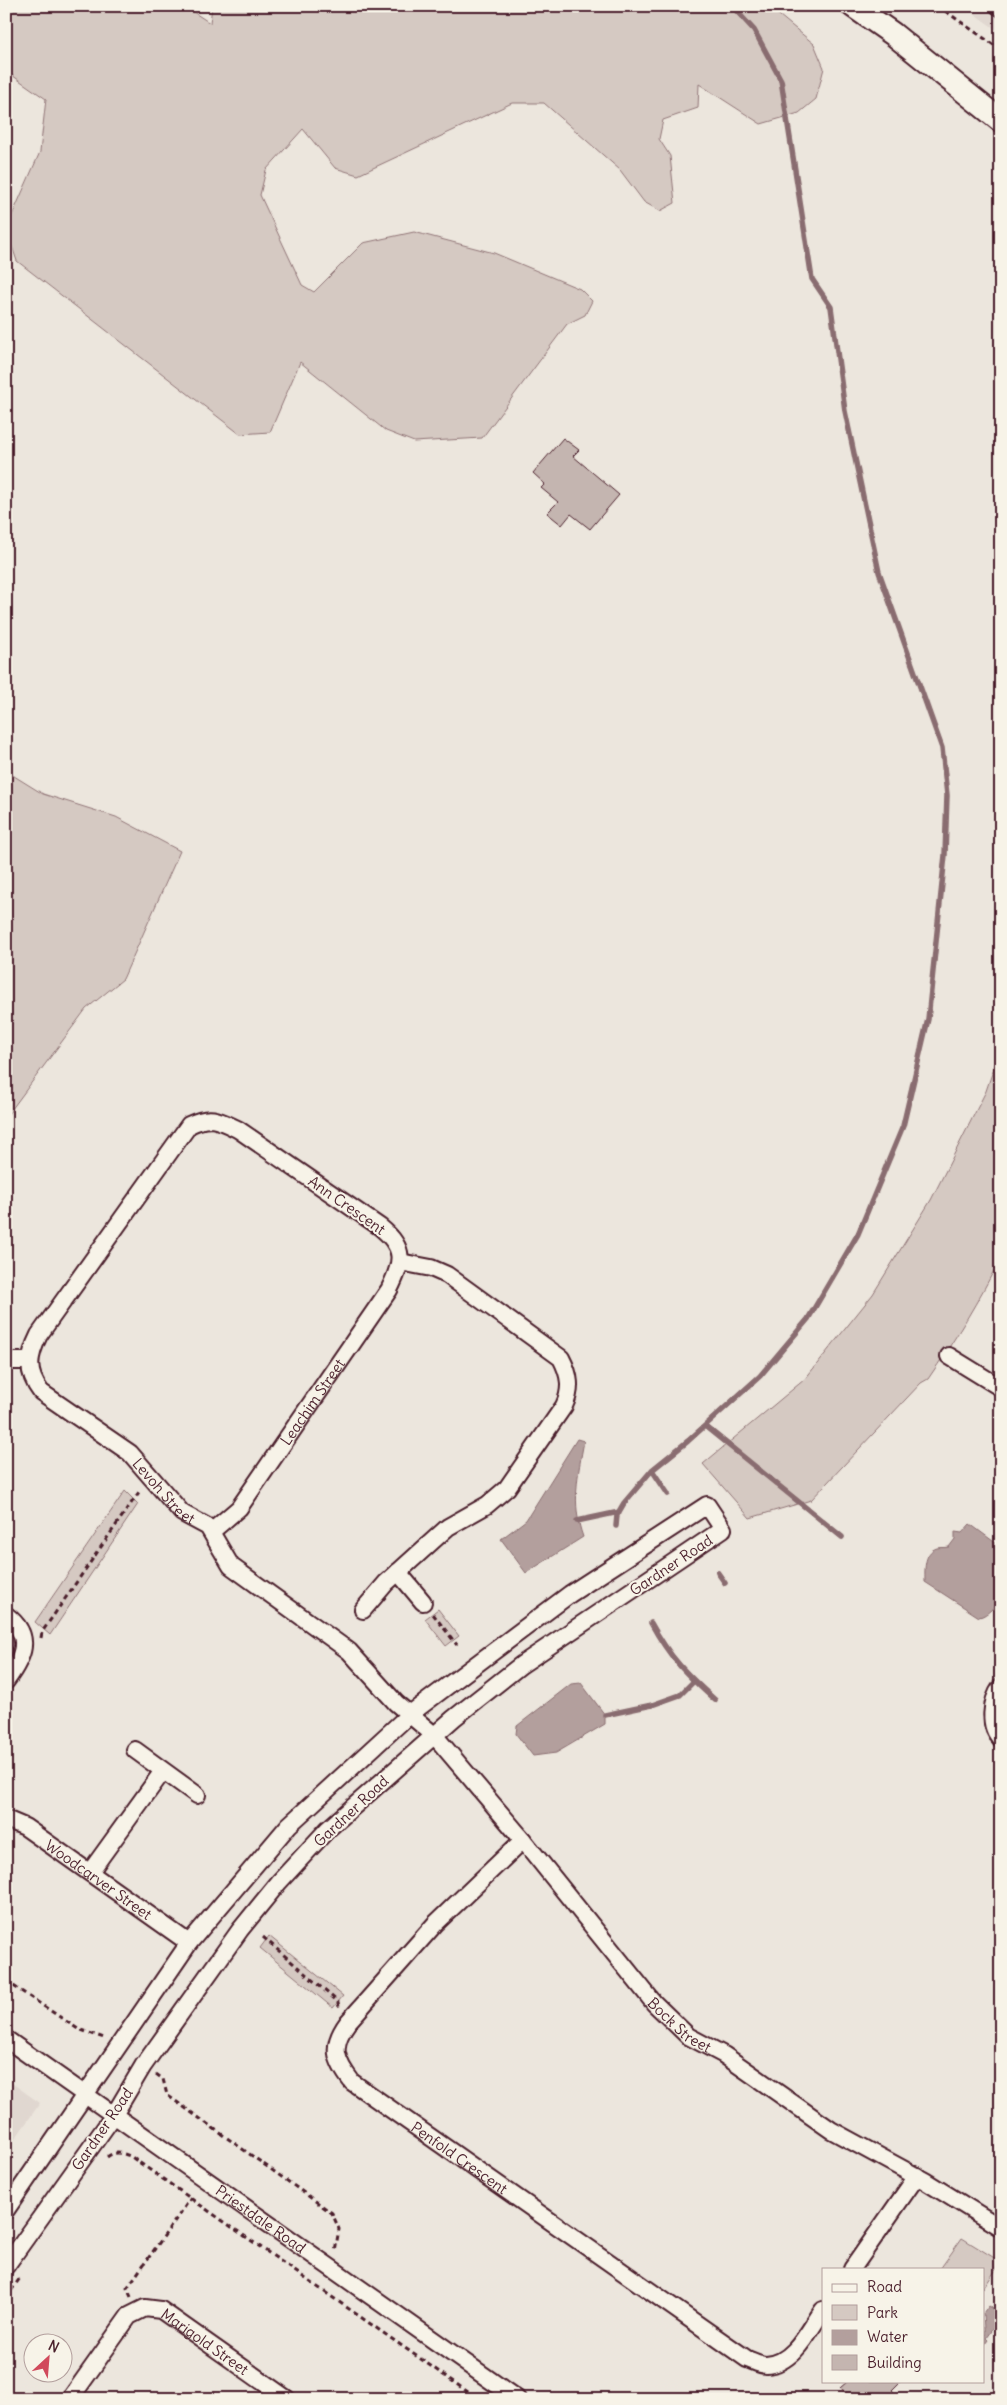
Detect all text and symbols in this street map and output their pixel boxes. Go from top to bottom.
street label: Ann Crescent [305,1171,389,1239]
street label: Leachim Street [276,1355,349,1449]
street label: Levoh Street [129,1454,199,1528]
street label: Gardner Road [626,1530,716,1600]
street label: Gardner Road [309,1771,393,1851]
street label: Woodcarver Street [42,1835,156,1923]
street label: Bock Street [644,1993,715,2056]
street label: Gardner Road [67,2084,137,2174]
street label: Penfold Crescent [408,2117,512,2198]
street label: Priestdale Road [212,2180,310,2257]
legend [822,2268,984,2382]
text: Road [867,2277,902,2296]
text: Park [867,2303,898,2322]
street label: Marigold Street [158,2304,253,2379]
text: Water [867,2327,908,2346]
north arrow [22,2332,72,2382]
text: N [45,2336,62,2357]
text: Building [867,2353,922,2372]

